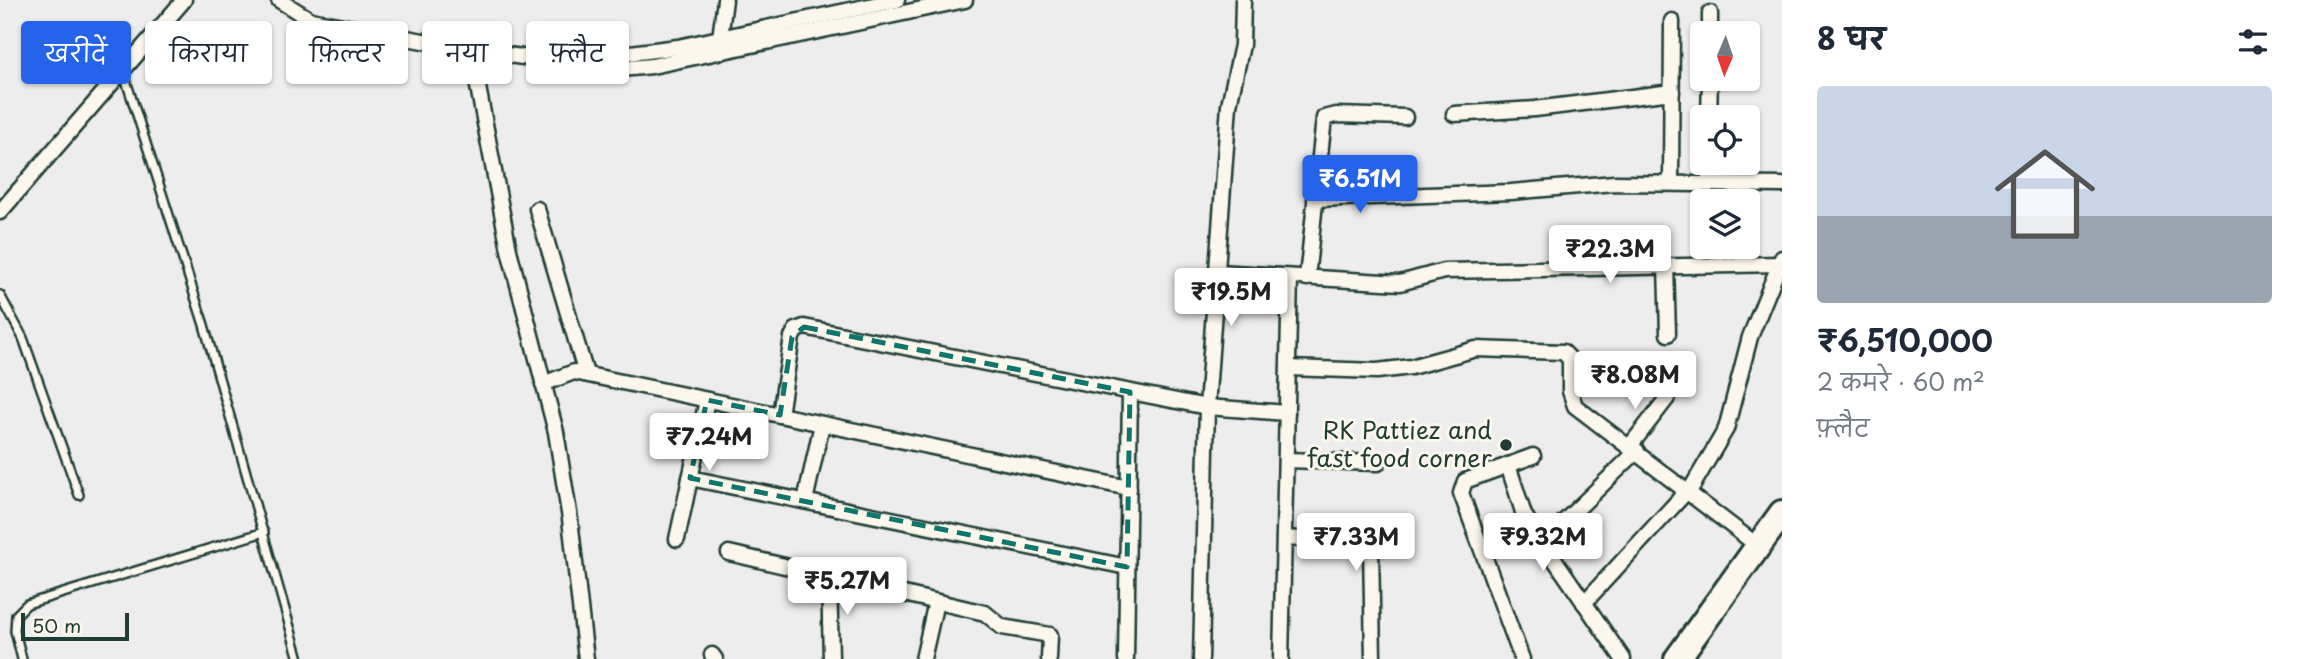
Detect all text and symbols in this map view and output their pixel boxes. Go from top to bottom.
text: 8 घर [1817,15,1885,60]
chip: खरीदें [21,21,131,84]
chip: किराया [145,21,272,84]
chip: फ़िल्टर [286,21,408,84]
chip: नया [422,21,512,84]
chip: फ़्लैट [526,21,629,84]
north arrow [1690,21,1760,91]
map controls [1690,21,1760,259]
icon: filters [2234,23,2272,61]
button: locate [1690,105,1760,175]
icon: home [1982,131,2108,257]
pin: ₹6.51M [1303,156,1417,215]
text: ₹6.51M [1318,160,1402,195]
button: layers [1690,189,1760,259]
pin: ₹22.3M [1553,226,1667,285]
text: ₹22.3M [1565,230,1655,265]
pin: ₹19.5M [1174,268,1288,328]
text: ₹19.5M [1191,273,1271,308]
text: ₹6,510,000 [1817,317,1993,362]
pin: ₹8.08M [1578,352,1692,411]
text: ₹8.08M [1590,356,1680,391]
text: 2 कमरे · 60 m² [1817,364,1985,399]
text: फ़्लैट [1817,410,1869,445]
place label: RK Pattiez and fast food corner [1307,411,1493,475]
pin: ₹7.24M [652,414,766,473]
text: ₹7.24M [666,418,752,453]
marker: RK Pattiez and fast food corner [1498,437,1514,453]
pin: ₹7.33M [1299,514,1413,573]
pin: ₹9.32M [1486,514,1600,573]
text: ₹7.33M [1313,518,1399,553]
text: ₹9.32M [1500,518,1586,553]
pin: ₹5.27M [790,558,904,617]
text: ₹5.27M [804,562,890,597]
scale bar [21,610,130,642]
text: 50 m [32,611,81,639]

